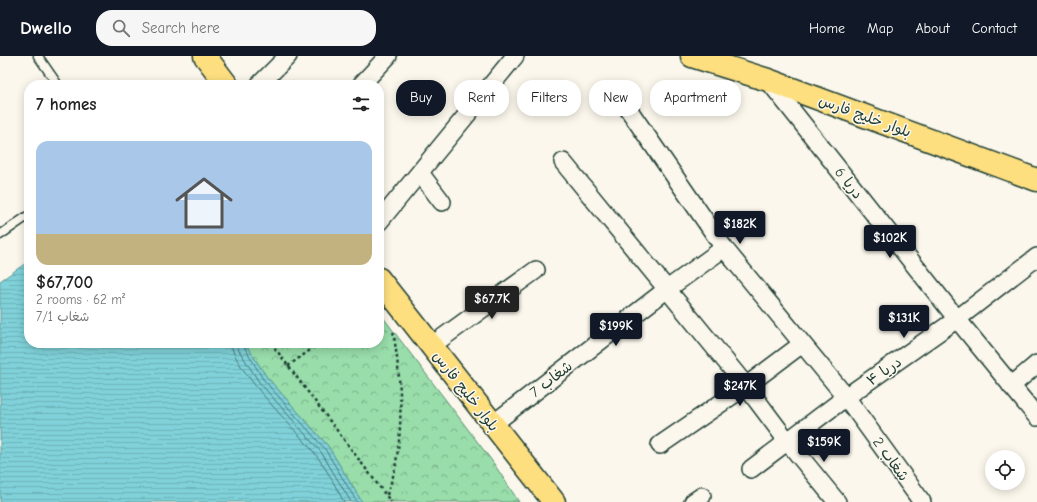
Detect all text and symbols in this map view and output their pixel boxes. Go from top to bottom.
search box [96,10,376,46]
text: Dwello [20,17,72,39]
icon: search [110,17,132,39]
text: Search here [142,19,220,37]
text: Home [809,20,845,37]
text: Map [867,20,893,37]
text: About [915,20,950,37]
text: Contact [972,20,1017,37]
chip: Buy [396,80,446,116]
chip: Rent [454,80,509,116]
chip: Filters [517,80,581,116]
chip: New [589,80,642,116]
chip: Apartment [650,80,741,116]
street label: بلوار خلیج‌ فارس [816,91,914,142]
icon: filters [350,93,372,115]
text: 7 homes [36,95,97,114]
street label: دریا 6 [831,163,867,203]
icon: home [168,167,240,239]
pin: $182K [712,211,768,245]
text: $182K [723,216,757,231]
pin: $102K [862,225,918,259]
text: $102K [873,230,907,245]
text: $67,700 [36,273,93,292]
pin: $67.7K [459,286,525,320]
text: $67.7K [474,291,510,306]
text: 2 rooms · 62 m² [36,292,125,307]
pin: $131K [876,305,932,339]
text: شغاب 7/1 [36,309,89,324]
text: $131K [888,310,920,325]
pin: $199K [588,313,644,347]
text: $199K [599,318,633,333]
street label: بلوار خلیج ‌فارس [428,347,503,435]
street label: دریا ۴ [863,353,905,389]
street label: شغاب 7 [526,357,576,401]
pin: $247K [712,373,768,407]
text: $247K [723,378,757,393]
pin: $159K [796,429,852,463]
text: $159K [807,434,841,449]
street label: شغاب 2 [869,434,913,484]
map controls [985,450,1025,490]
button: locate [985,450,1025,490]

